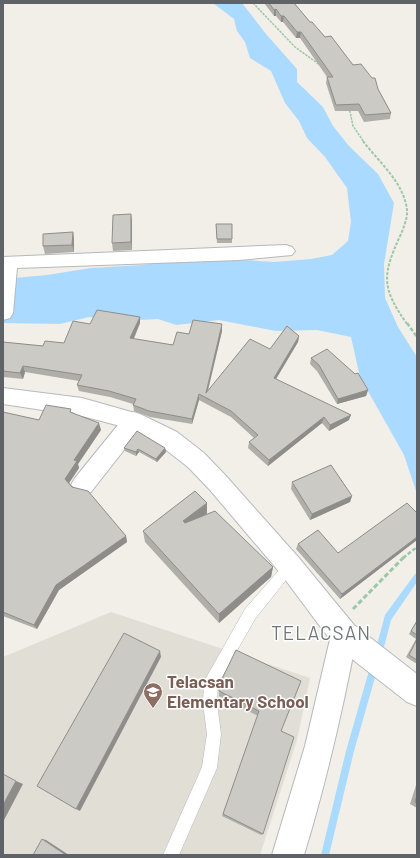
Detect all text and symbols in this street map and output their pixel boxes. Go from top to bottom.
district label: TELACSAN [271,621,371,644]
place label: Telacsan Elementary School [167,671,309,711]
school or university icon: Telacsan Elementary School [142,681,164,709]

